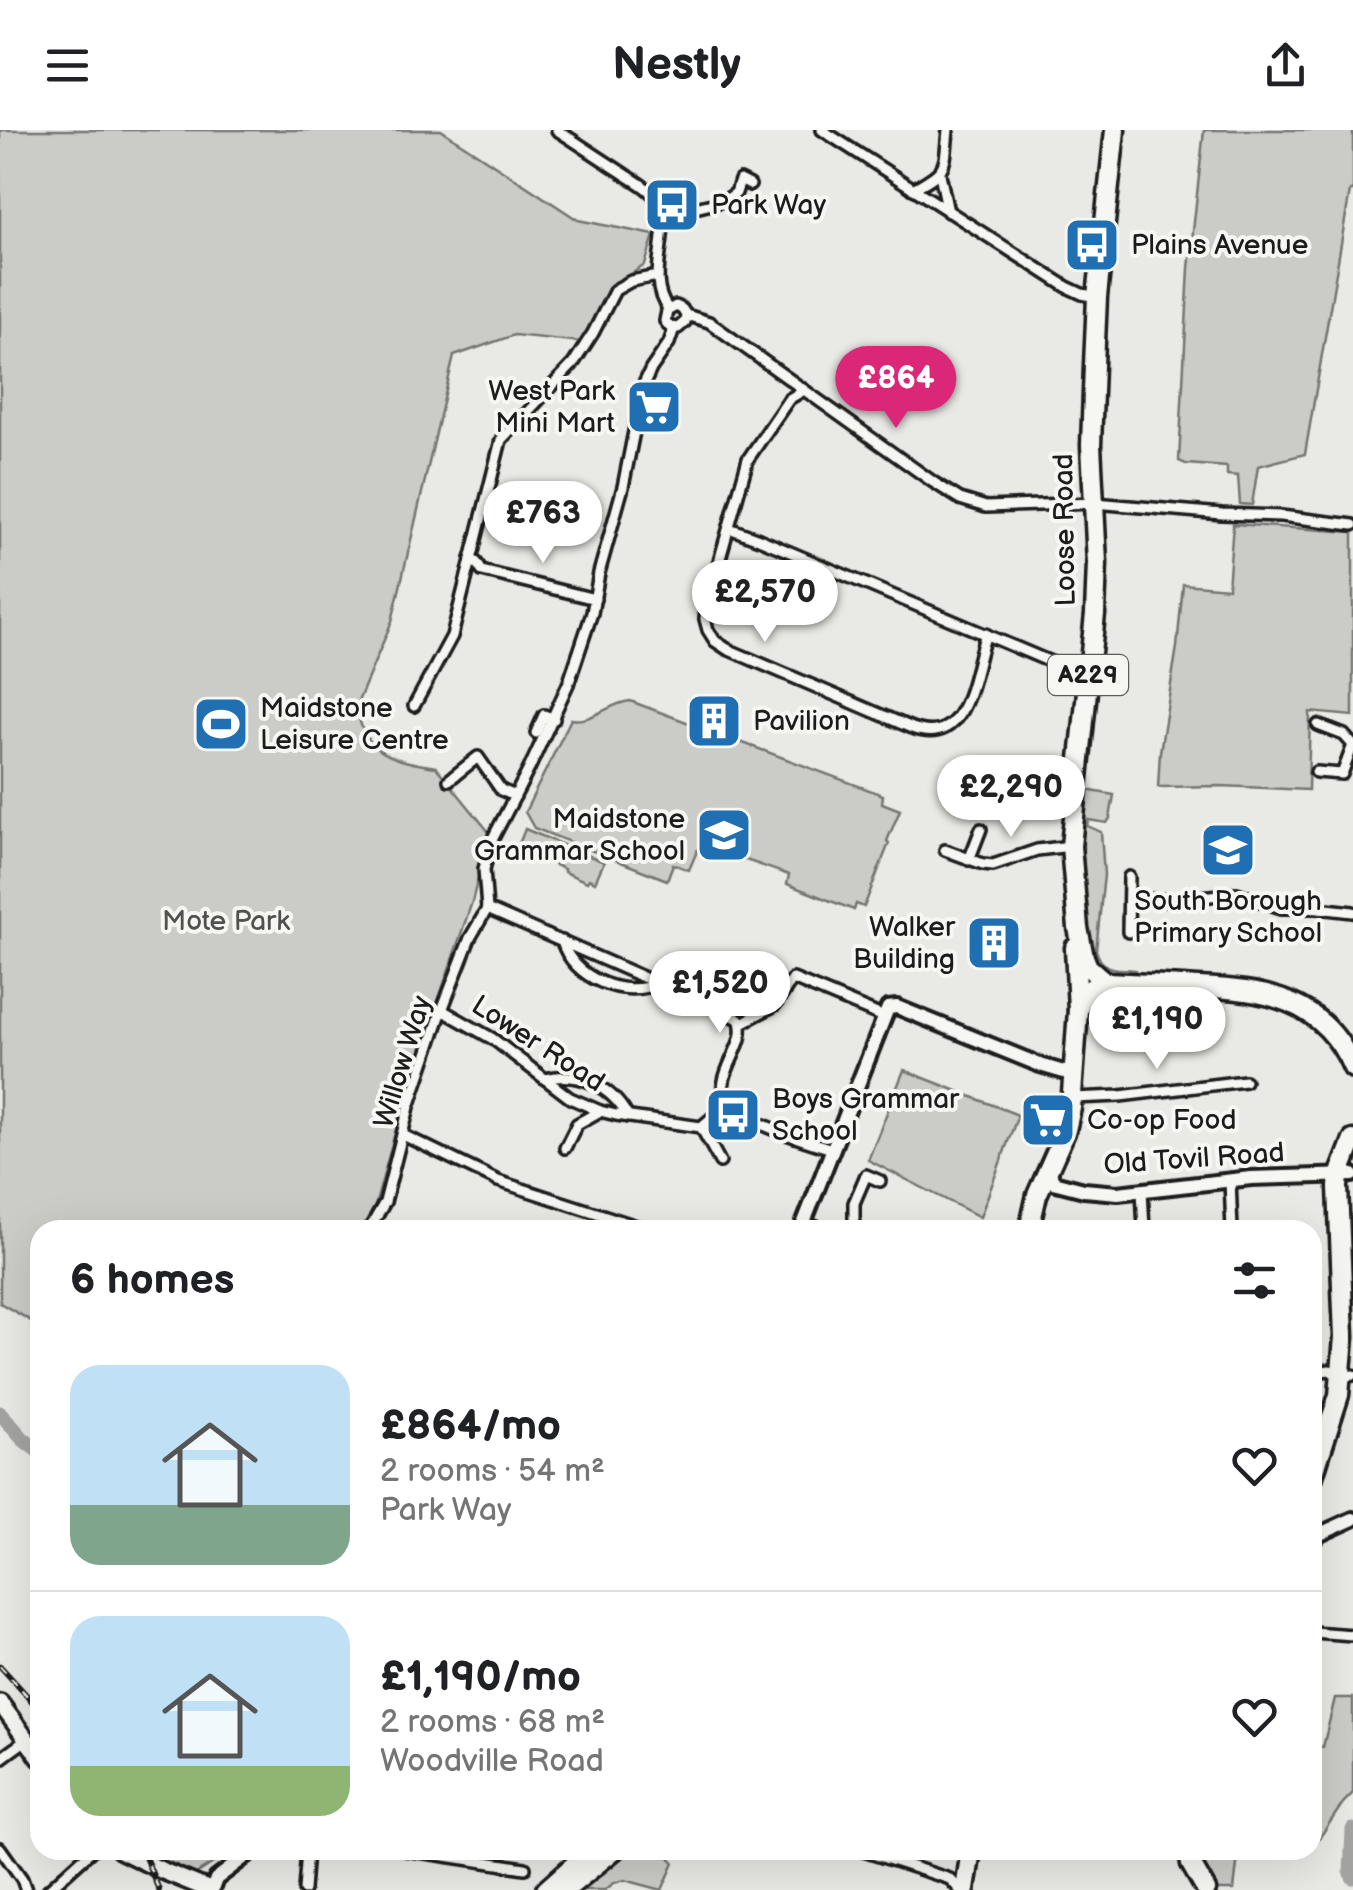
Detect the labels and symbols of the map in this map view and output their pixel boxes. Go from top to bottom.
bus stop icon: Park Way [642,175,702,235]
place label: Park Way [711,189,826,222]
bus stop icon: Plains Avenue [1062,215,1122,275]
place label: Plains Avenue [1131,229,1308,262]
pin: £864 [837,346,955,431]
place label: West Park Mini Mart [488,375,615,440]
supermarket icon: West Park Mini Mart [624,377,684,437]
street label: Loose Road [1047,453,1083,607]
pin: £763 [484,481,602,566]
pin: £2,570 [684,560,846,645]
road number: A229 [1048,655,1128,695]
building icon: Pavilion [684,691,744,751]
place label: Maidstone Leisure Centre [260,692,449,757]
sports icon: Maidstone Leisure Centre [191,694,251,754]
place label: Pavilion [753,705,850,738]
pin: £2,290 [930,755,1092,840]
place label: Maidstone Grammar School [474,803,685,868]
school or university icon: Maidstone Grammar School [694,805,754,865]
school or university icon: South Borough Primary School [1198,820,1258,880]
place label: South Borough Primary School [1134,885,1322,950]
park label: Mote Park [162,905,290,938]
place label: Walker Building [853,911,956,976]
building icon: Walker Building [964,913,1024,973]
pin: £1,520 [639,951,801,1036]
pin: £1,190 [1076,987,1238,1072]
street label: Lower Road [465,989,611,1099]
street label: Willow Way [367,992,439,1132]
place label: Boys Grammar School [772,1083,960,1148]
bus stop icon: Boys Grammar School [703,1085,763,1145]
supermarket icon: Co-op Food [1018,1090,1078,1150]
place label: Co-op Food [1087,1104,1236,1137]
street label: Old Tovil Road [1102,1136,1286,1182]

